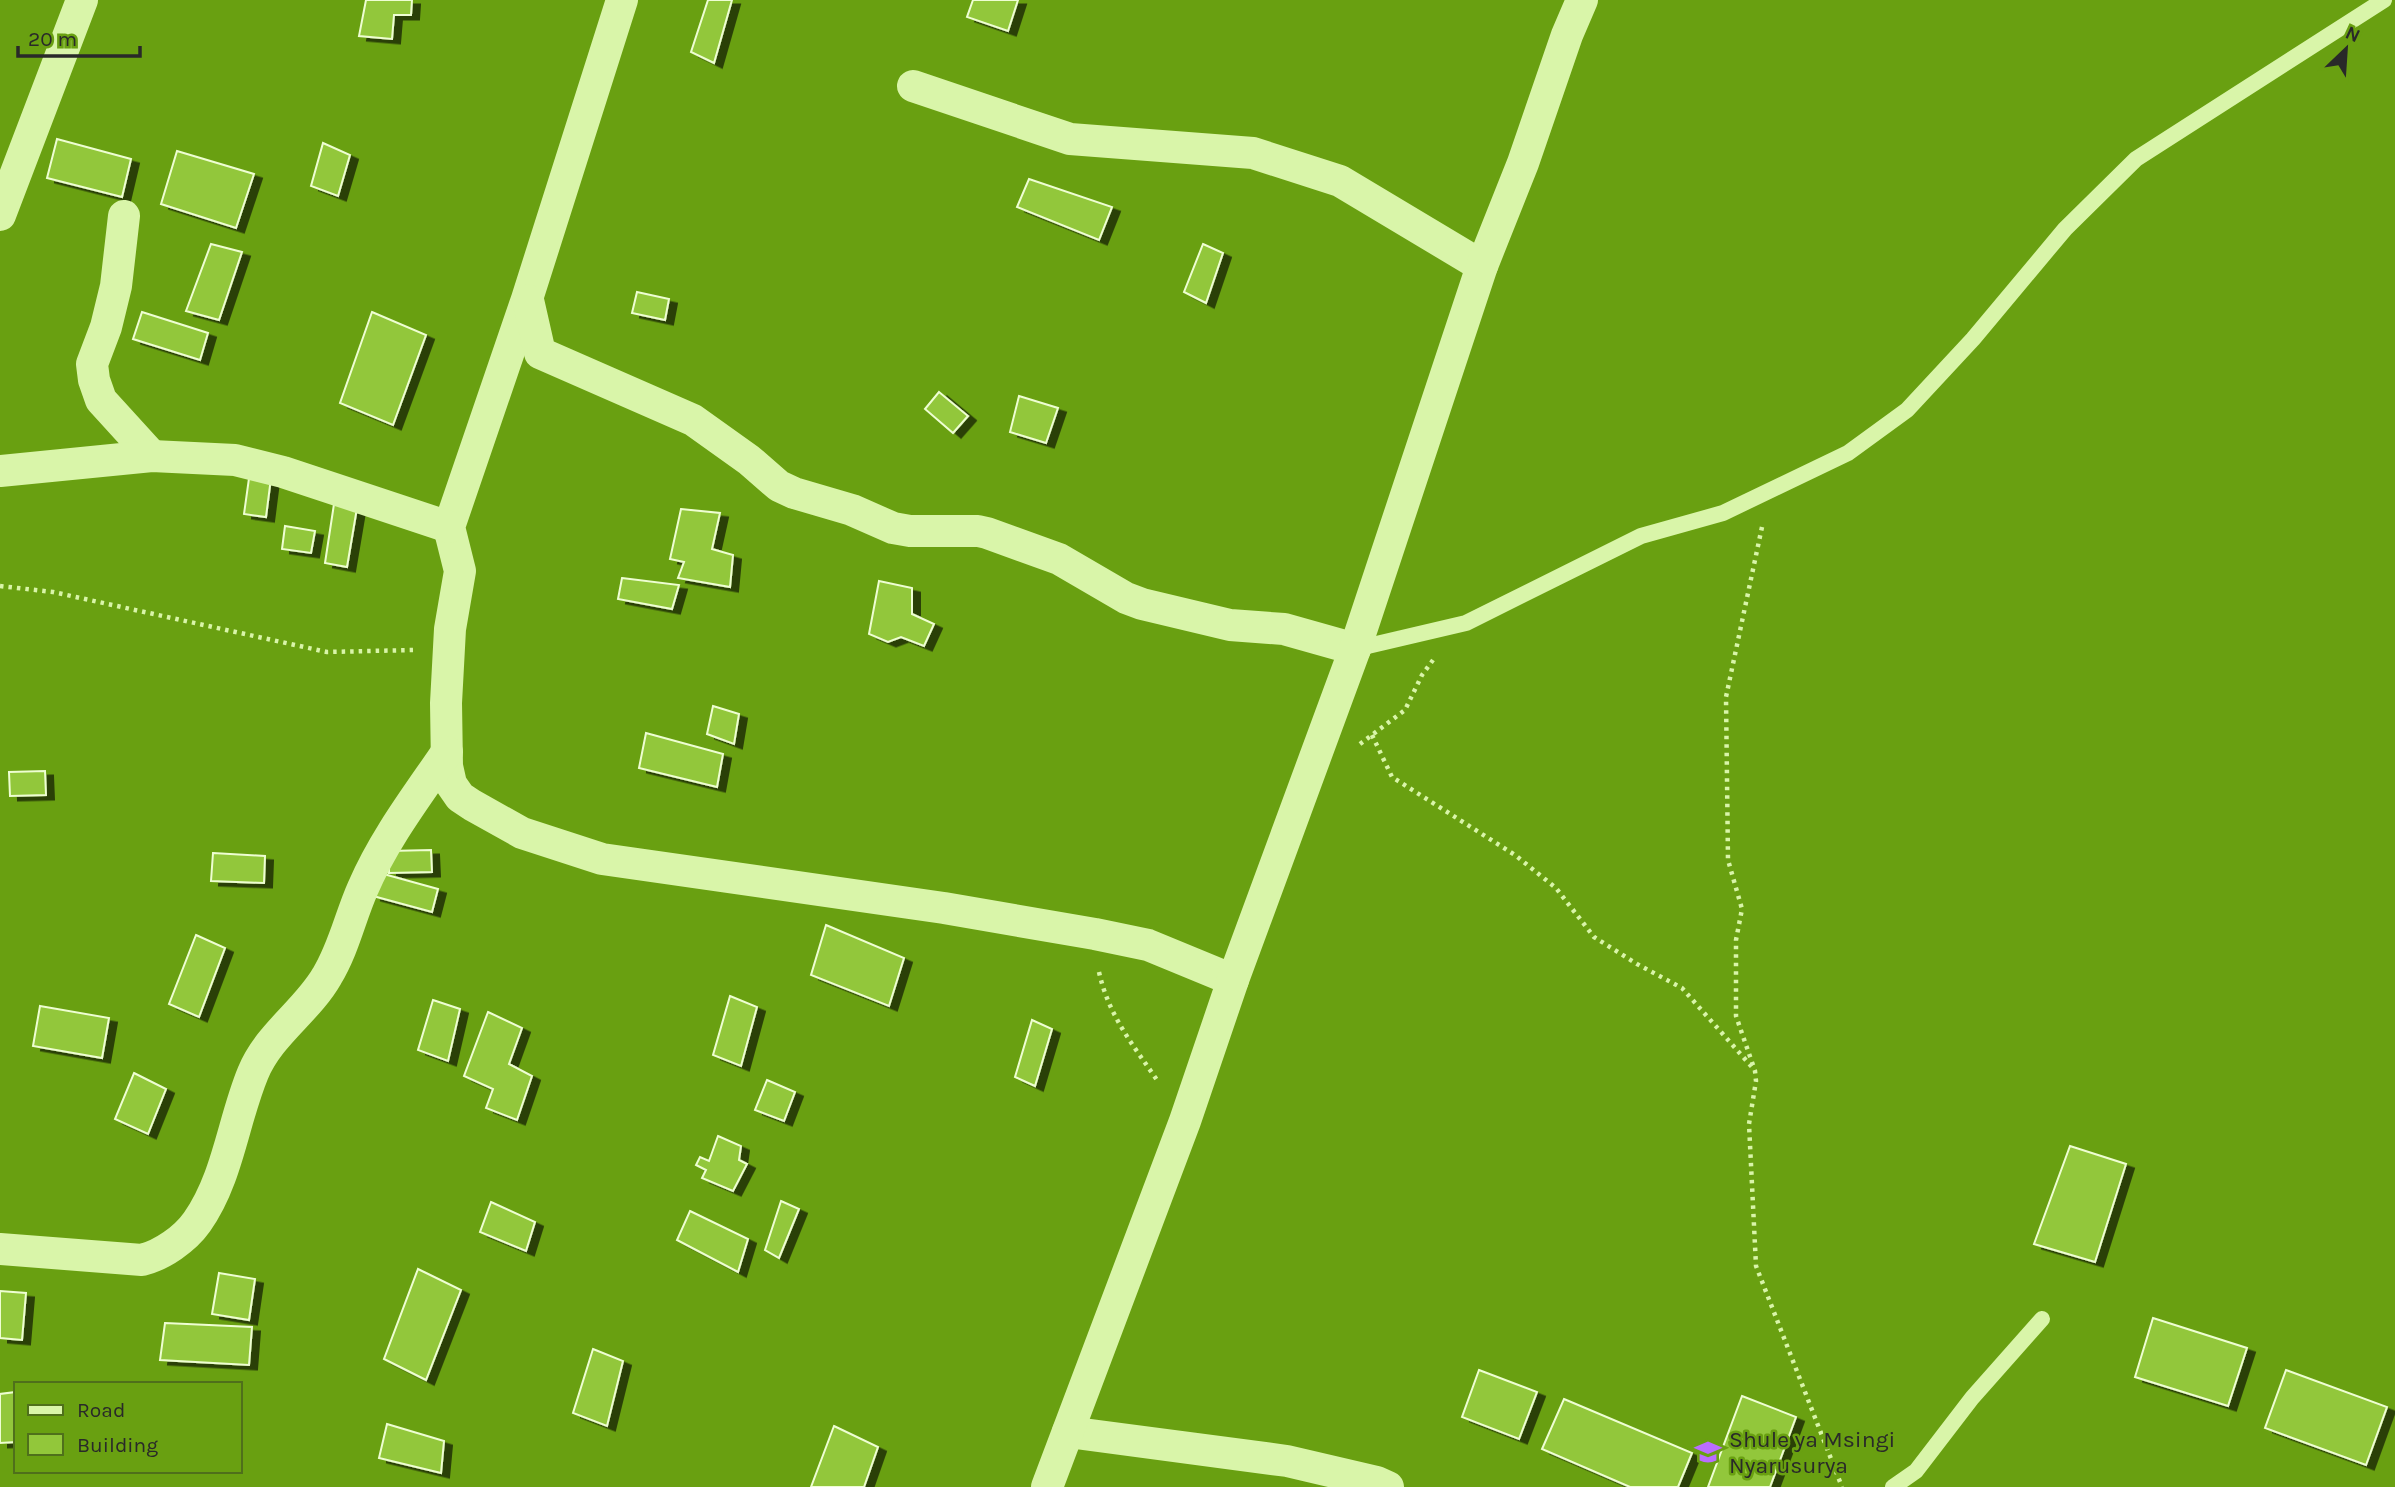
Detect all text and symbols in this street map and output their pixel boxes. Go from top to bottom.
scale bar [18,14,140,58]
north arrow [2311,14,2381,84]
text: N [2342,22,2364,47]
text: 20 m [28,27,77,51]
legend [14,1382,242,1473]
text: Road [77,1398,125,1422]
place label: Shule ya Msingi Nyarusurya [1729,1426,1895,1479]
text: Building [77,1433,158,1457]
school or university icon: Shule ya Msingi Nyarusurya [1693,1437,1723,1467]

